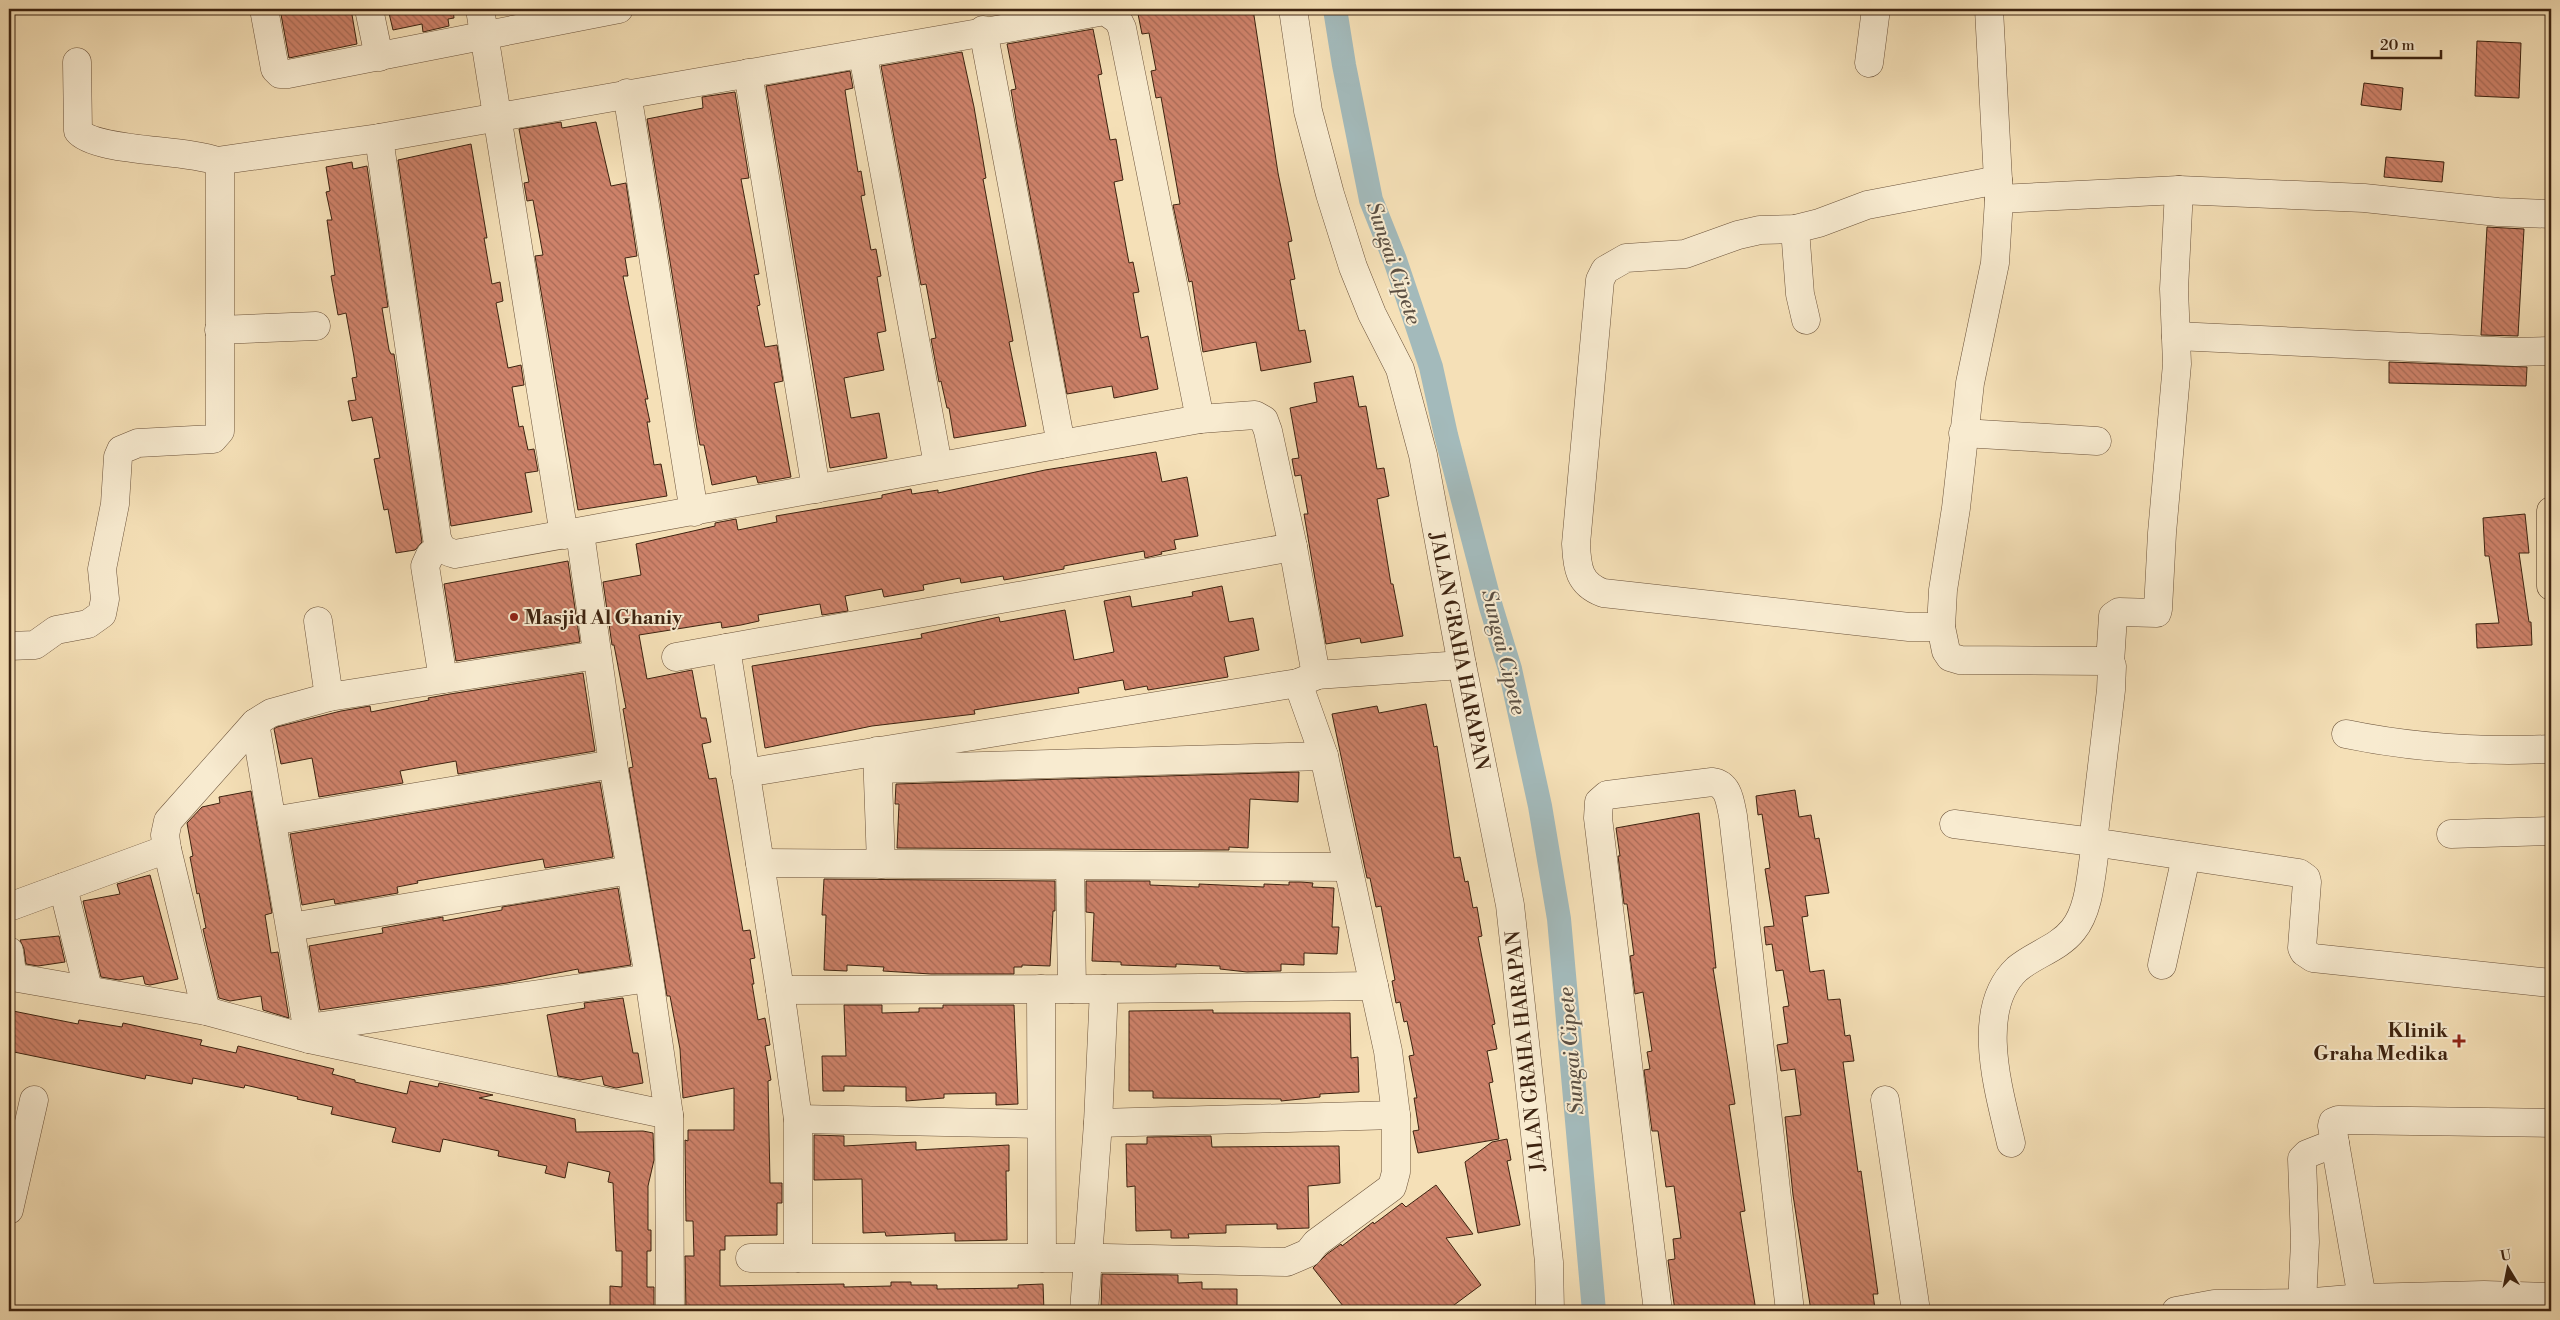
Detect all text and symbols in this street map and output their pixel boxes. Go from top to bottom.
scale bar [2372,28,2441,60]
text: 20 m [2380,36,2415,55]
water label: Sungai Cipete [1360,198,1426,328]
street label: JALAN GRAHA HARAPAN [1423,529,1494,773]
water label: Sungai Cipete [1475,587,1531,718]
place label: Masjid Al Ghaniy [524,606,683,631]
marker: Masjid Al Ghaniy [508,611,520,623]
street label: JALAN GRAHA HARAPAN [1501,929,1552,1174]
water label: Sungai Cipete [1553,986,1591,1116]
place label: Klinik Graha Medika [2313,1019,2449,1067]
marker: Klinik Graha Medika [2452,1034,2466,1048]
north arrow [2482,1242,2532,1292]
text: U [2499,1246,2513,1266]

